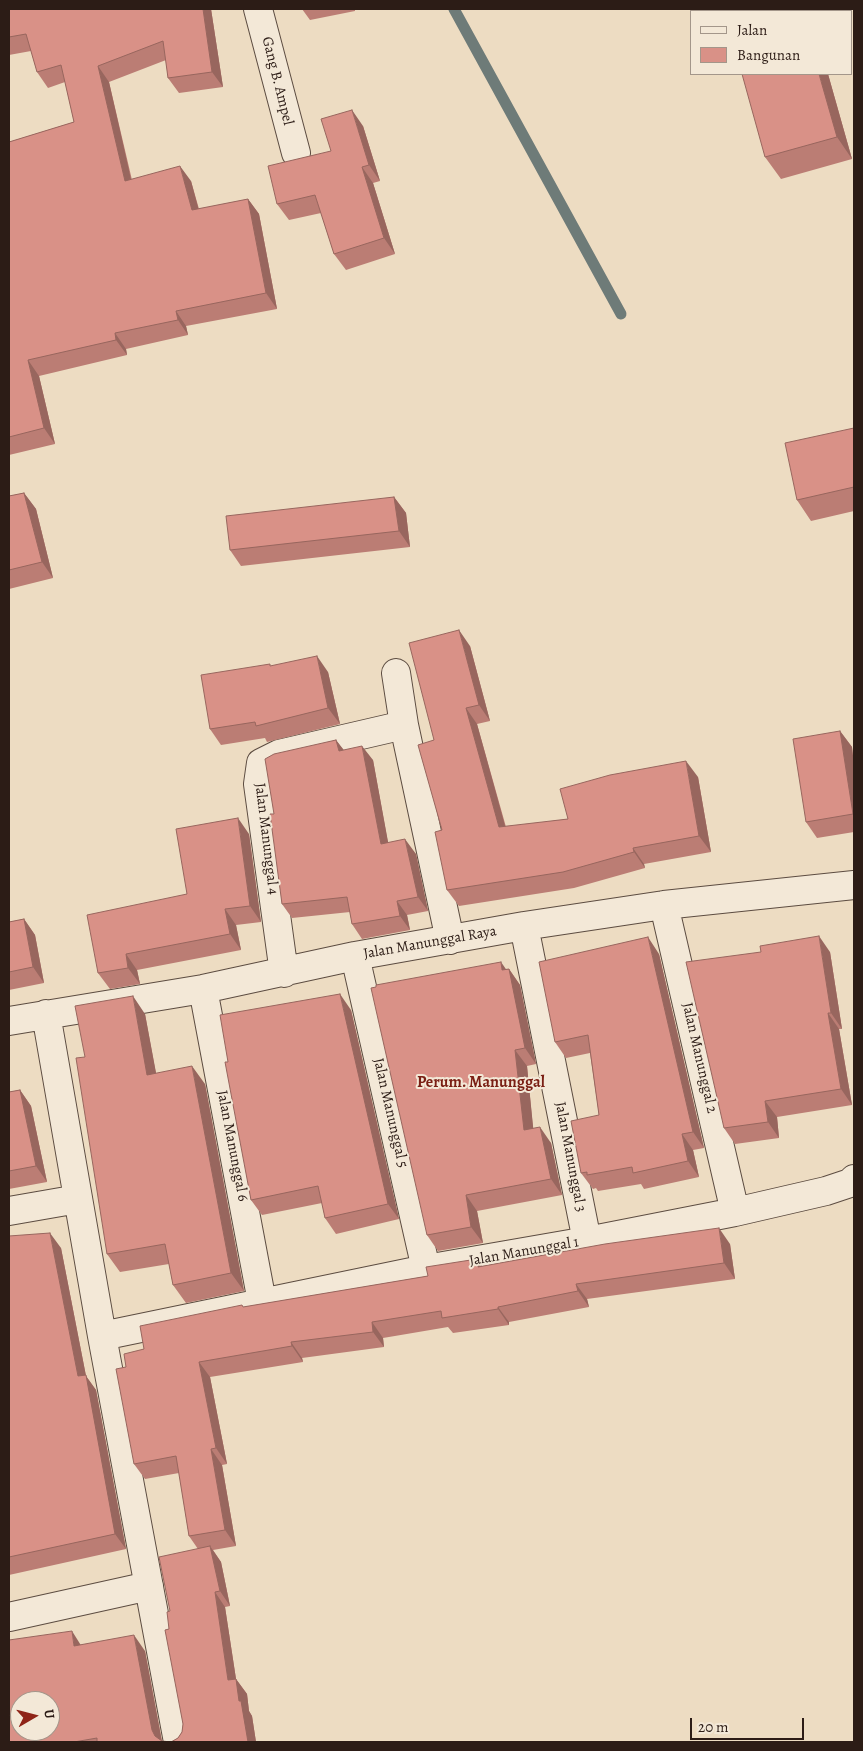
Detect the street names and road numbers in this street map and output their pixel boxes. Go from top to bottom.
street label: Gang B. Ampel [257,35,297,127]
street label: Jalan Manunggal 4 [250,782,282,896]
street label: Jalan Manunggal Raya [362,922,498,964]
street label: Jalan Manunggal 2 [678,1001,720,1115]
street label: Jalan Manunggal 5 [369,1056,411,1170]
street label: Jalan Manunggal 6 [212,1089,252,1203]
street label: Jalan Manunggal 3 [550,1100,590,1214]
street label: Jalan Manunggal 1 [468,1234,580,1270]

